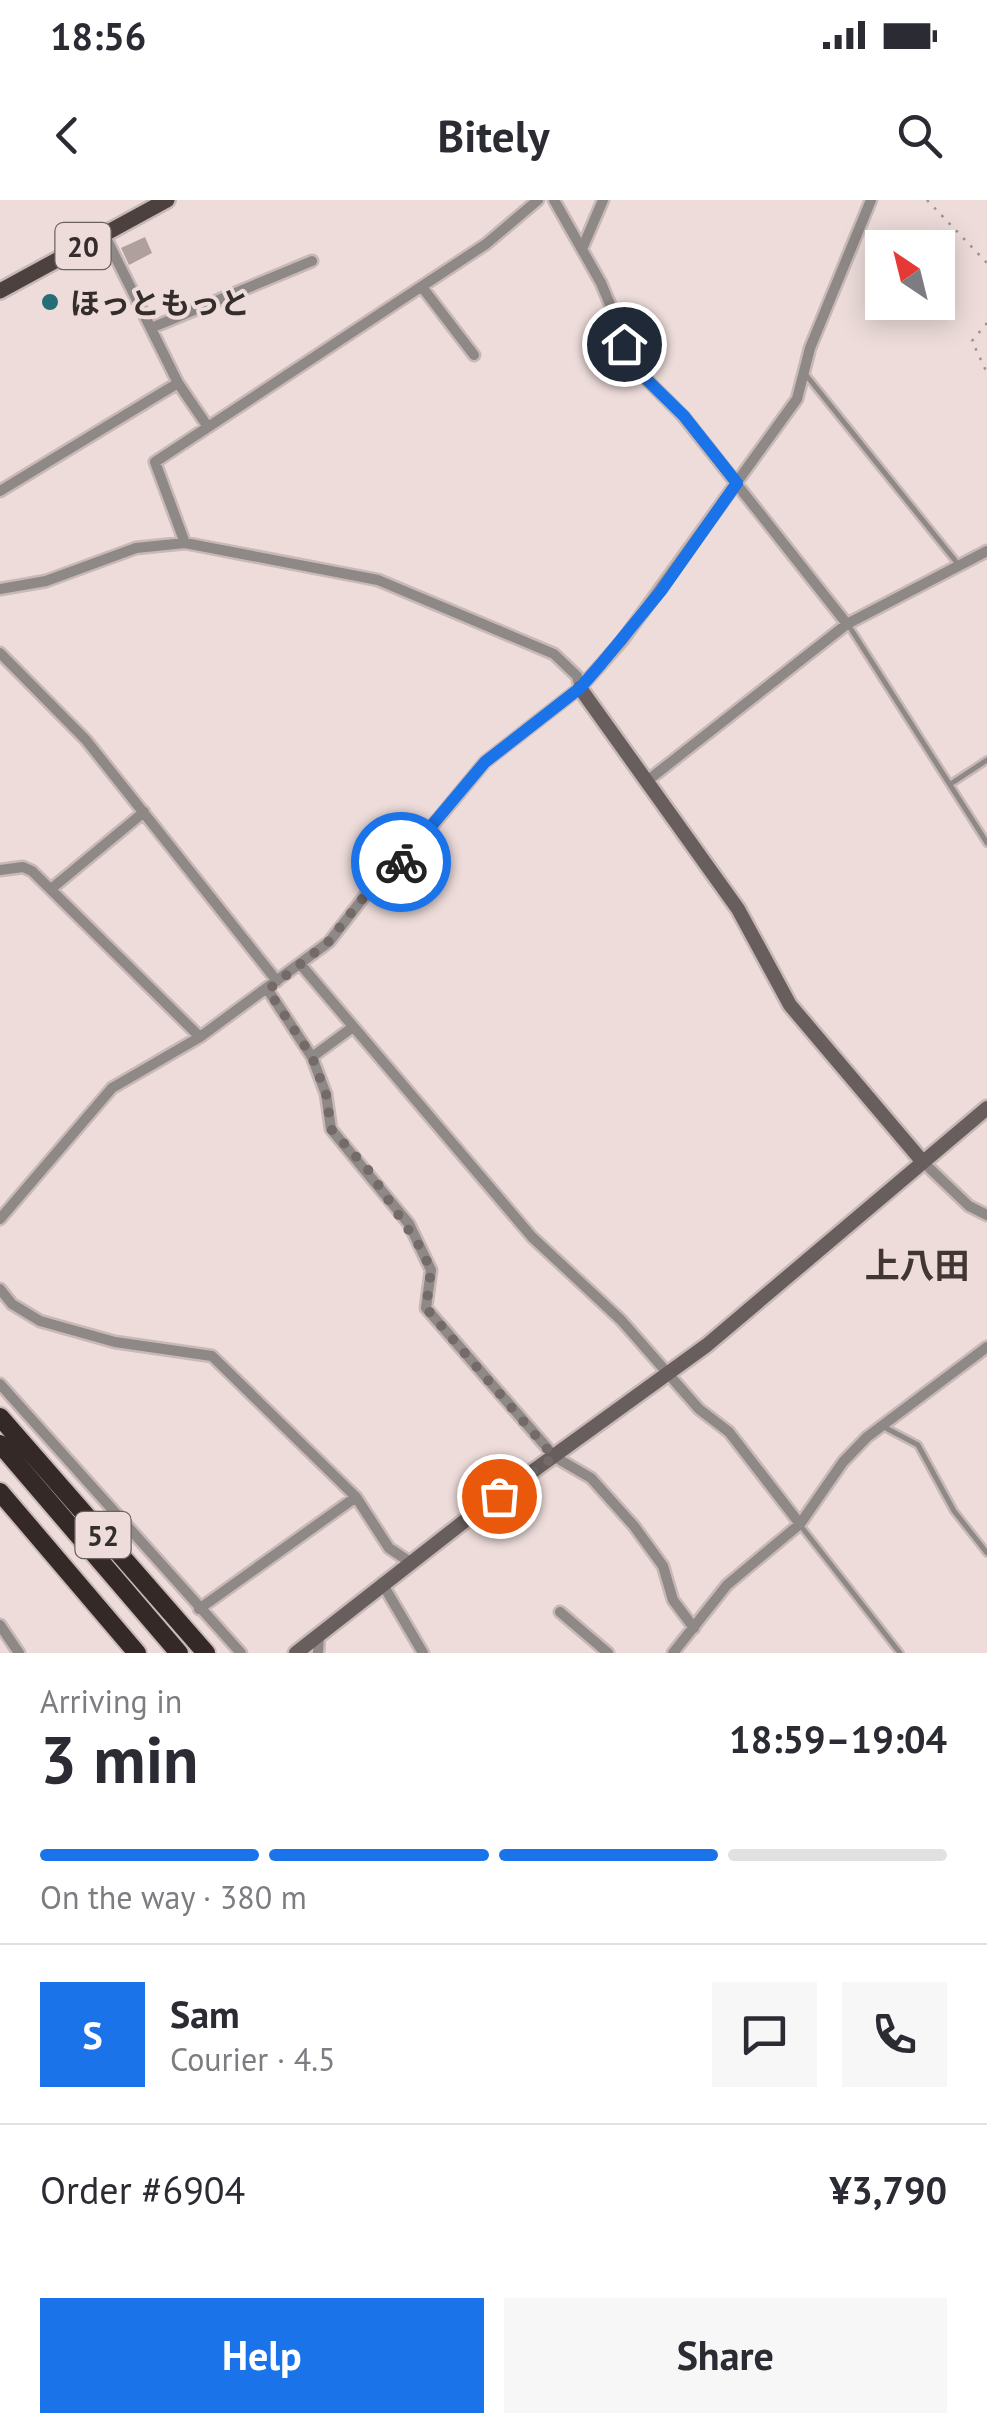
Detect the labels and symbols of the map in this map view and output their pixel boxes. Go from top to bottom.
road number: 20 [56,223,110,269]
north arrow [865,230,955,320]
place label: ほっともっと [70,283,250,322]
marker: ほっともっと [39,291,61,313]
pin [582,302,667,387]
courier [351,812,451,912]
district label: 上八田 [864,1242,970,1288]
pin [457,1454,542,1539]
road number: 52 [76,1512,130,1558]

